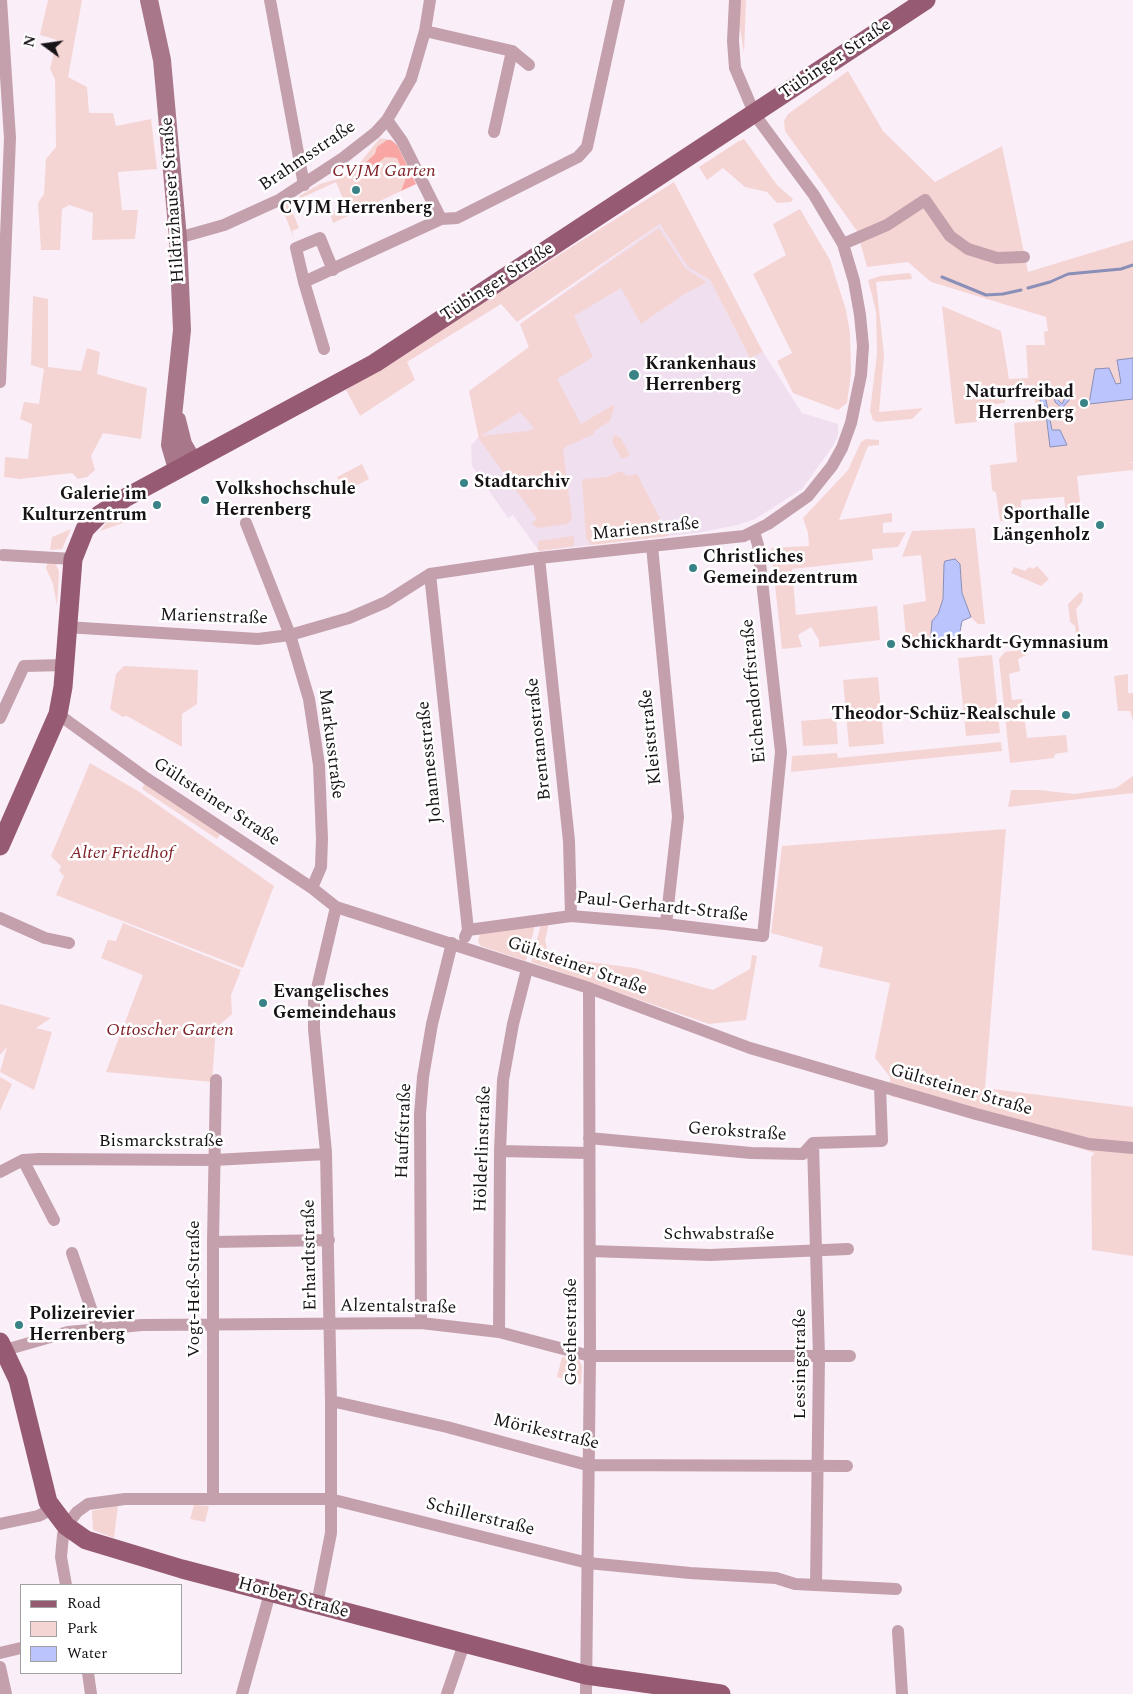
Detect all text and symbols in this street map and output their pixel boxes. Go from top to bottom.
street label: Tübinger Straße [776,15,896,105]
north arrow [20,20,70,70]
text: N [18,33,42,49]
street label: Hildrizhauser Straße [157,116,191,284]
street label: Brahmsstraße [256,117,360,197]
park label: CVJM Garten [332,161,436,183]
marker: CVJM Herrenberg [350,184,362,196]
place label: CVJM Herrenberg [280,198,432,220]
street label: Tübinger Straße [438,239,558,327]
place label: Krankenhaus Herrenberg [645,354,756,396]
marker: Krankenhaus Herrenberg [627,368,641,382]
place label: Naturfreibad Herrenberg [965,382,1074,424]
marker: Naturfreibad Herrenberg [1078,397,1090,409]
place label: Stadtarchiv [474,472,569,494]
marker: Stadtarchiv [458,477,470,489]
place label: Volkshochschule Herrenberg [215,479,356,522]
place label: Galerie im Kulturzentrum [21,484,147,526]
marker: Volkshochschule Herrenberg [199,494,211,506]
marker: Galerie im Kulturzentrum [151,499,163,511]
place label: Sporthalle Längenholz [992,504,1090,546]
street label: Marienstraße [591,514,701,546]
marker: Sporthalle Längenholz [1094,519,1106,531]
place label: Christliches Gemeindezentrum [703,547,858,590]
marker: Christliches Gemeindezentrum [687,562,699,574]
street label: Marienstraße [160,605,268,631]
street label: Eichendorffstraße [738,618,772,764]
place label: Schickhardt-Gymnasium [901,633,1109,655]
marker: Schickhardt-Gymnasium [885,638,897,650]
street label: Brentanostraße [523,677,557,801]
street label: Markusstraße [313,688,347,800]
street label: Kleiststraße [636,688,668,786]
street label: Johannesstraße [414,700,448,824]
place label: Theodor-Schüz-Realschule [832,704,1056,726]
marker: Theodor-Schüz-Realschule [1060,709,1072,721]
street label: Gültsteiner Straße [149,754,283,852]
park label: Alter Friedhof [70,843,174,865]
street label: Paul-Gerhardt-Straße [575,888,749,928]
street label: Gültsteiner Straße [504,933,650,1001]
place label: Evangelisches Gemeindehaus [273,982,396,1024]
marker: Evangelisches Gemeindehaus [257,997,269,1009]
park label: Ottoscher Garten [106,1020,234,1042]
street label: Gültsteiner Straße [888,1060,1034,1122]
street label: Hauffstraße [393,1083,417,1179]
street label: Hölderlinstraße [471,1085,497,1213]
street label: Gerokstraße [687,1119,787,1147]
street label: Bismarckstraße [99,1131,223,1153]
street label: Erhardtstraße [299,1199,323,1311]
street label: Vogt-Heß-Straße [184,1220,206,1358]
street label: Schwabstraße [663,1224,775,1246]
street label: Goethestraße [561,1278,583,1386]
street label: Alzentalstraße [340,1296,456,1320]
place label: Polizeirevier Herrenberg [29,1304,134,1346]
street label: Lessingstraße [790,1309,812,1419]
marker: Polizeirevier Herrenberg [13,1319,25,1331]
street label: Mörikestraße [491,1410,601,1456]
street label: Schillerstraße [424,1494,536,1542]
street label: Horber Straße [235,1574,351,1624]
legend [20,1584,182,1674]
text: Road [67,1592,101,1615]
text: Park [67,1617,98,1640]
text: Water [67,1642,107,1665]

